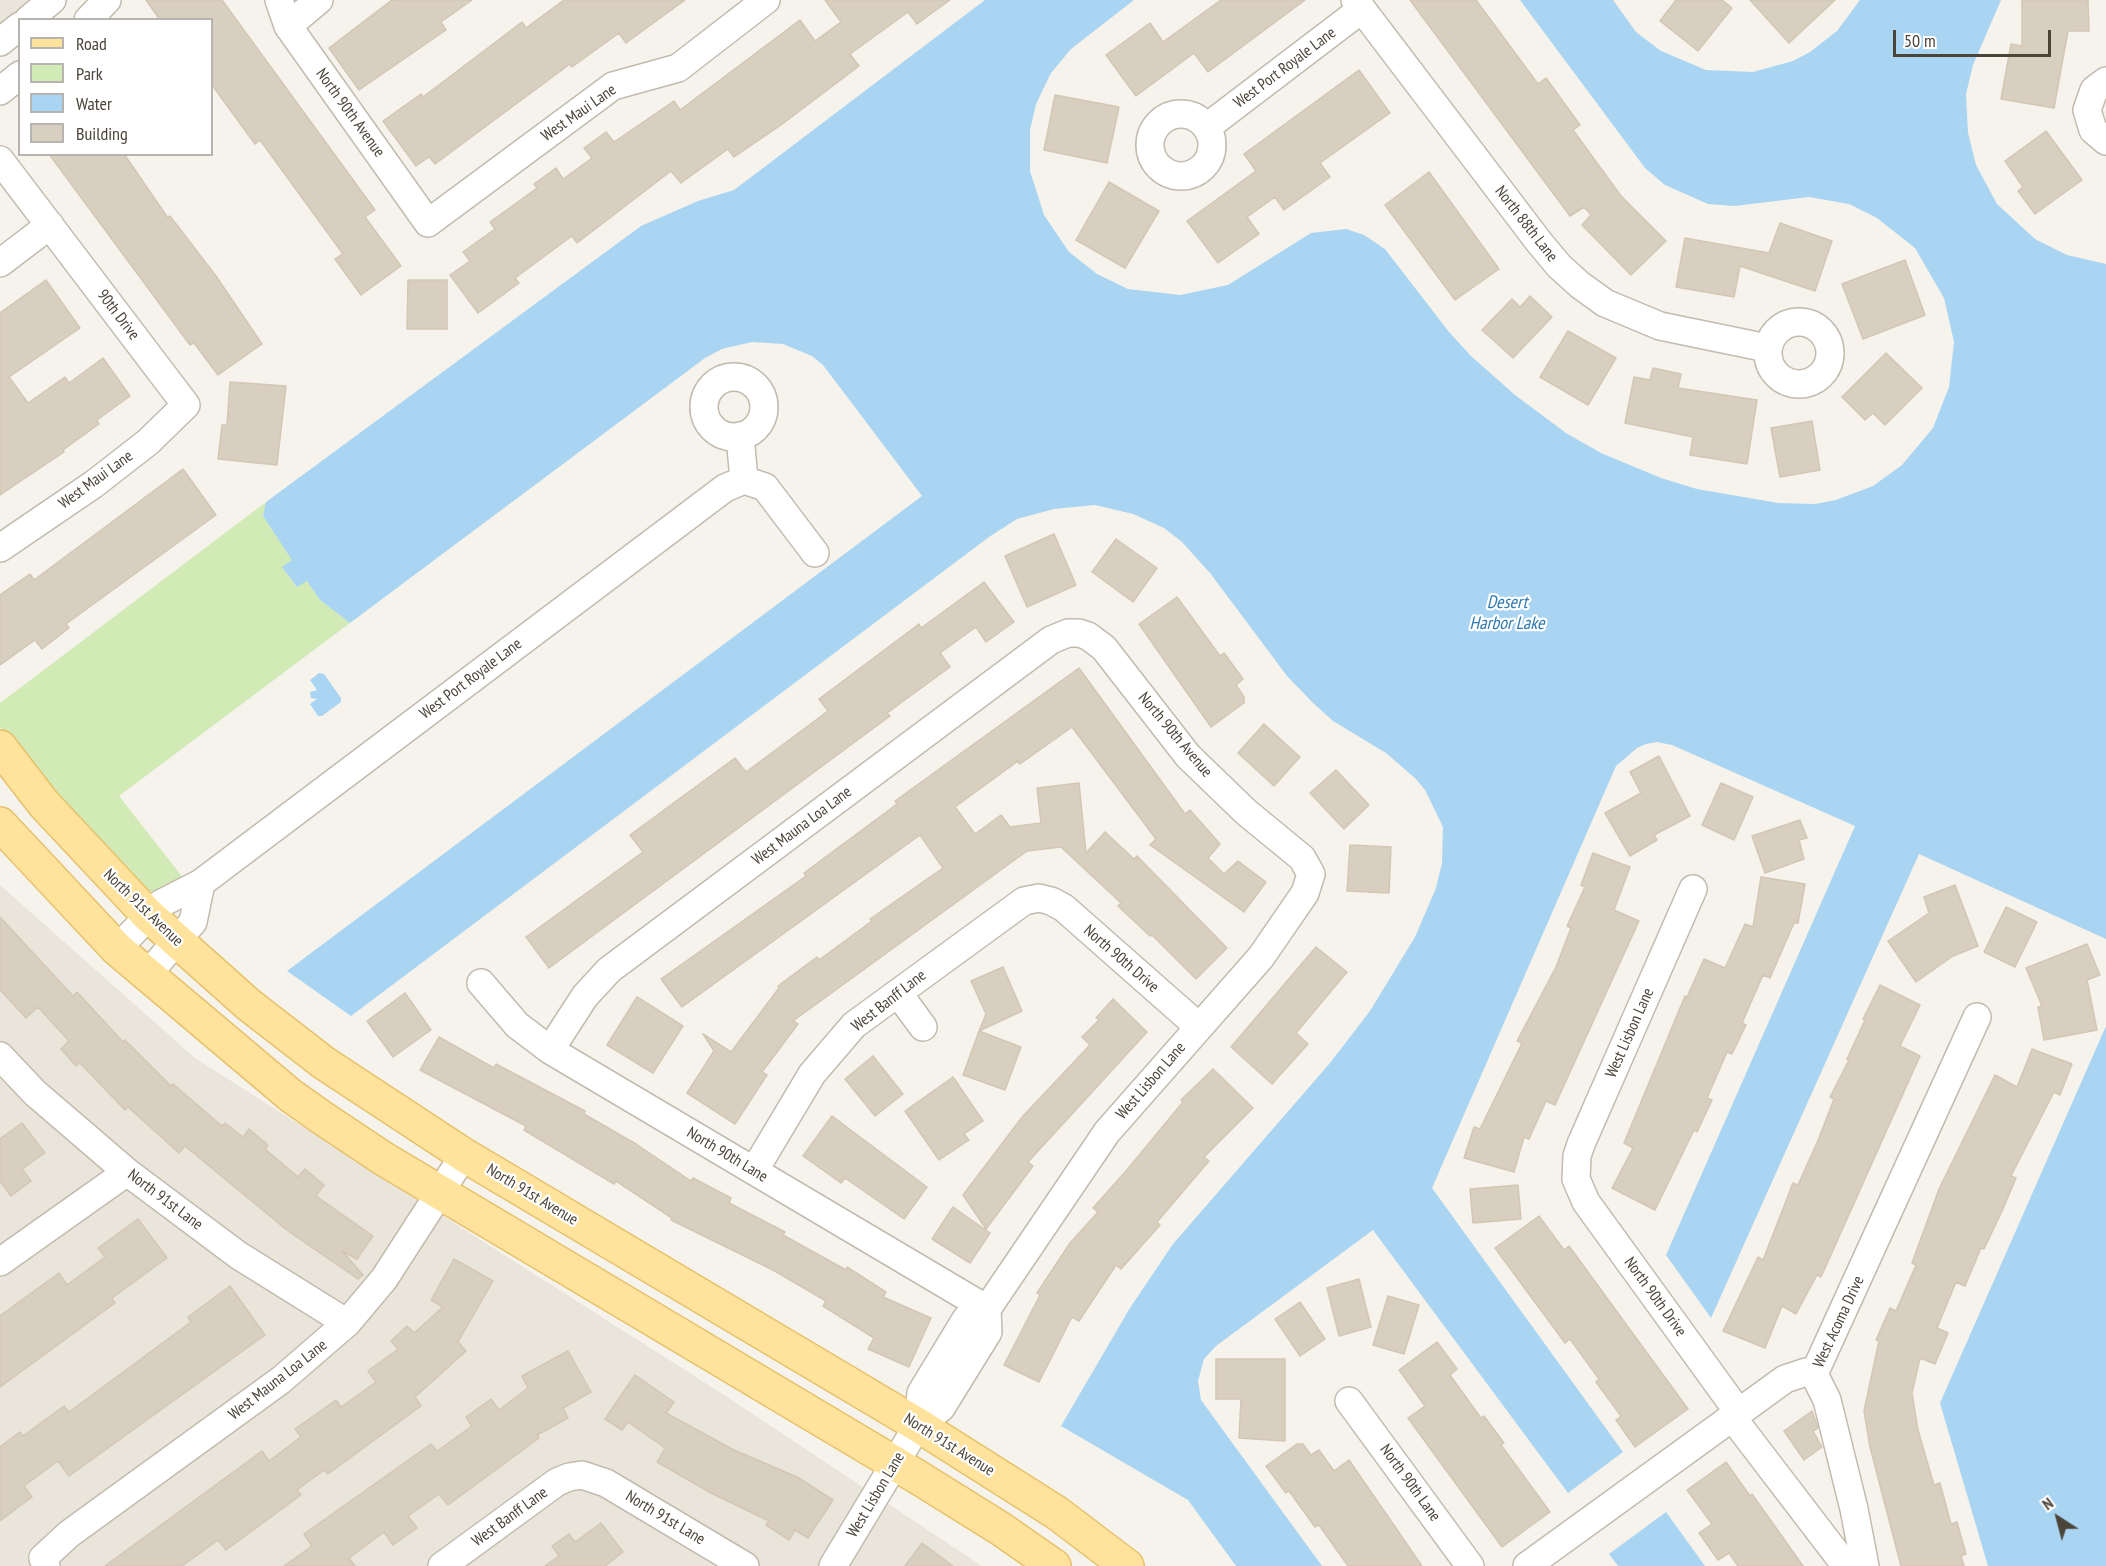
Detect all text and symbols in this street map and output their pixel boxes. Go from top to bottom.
legend [18,18,213,156]
scale bar [1896,18,2054,56]
street label: West Port Royale Lane [1230,23,1340,113]
text: 50 m [1904,29,1936,52]
text: Road [76,32,107,55]
text: Park [76,62,103,85]
street label: North 90th Avenue [311,65,389,161]
street label: West Maui Lane [538,80,620,146]
text: Water [76,92,112,115]
text: Building [76,122,128,145]
street label: North 88th Lane [1490,182,1562,266]
street label: 90th Drive [93,286,143,344]
street label: West Maui Lane [55,447,137,513]
water label: Desert Harbor Lake [1470,592,1544,634]
street label: West Port Royale Lane [416,634,526,724]
street label: North 90th Avenue [1134,689,1216,781]
street label: West Mauna Loa Lane [749,782,855,870]
street label: North 91st Avenue [99,865,187,951]
street label: North 90th Drive [1079,921,1163,997]
street label: West Banff Lane [848,966,930,1036]
street label: West Lisbon Lane [1602,985,1658,1081]
street label: West Lisbon Lane [1112,1038,1190,1124]
street label: North 90th Lane [683,1123,771,1187]
street label: North 91st Avenue [483,1160,581,1230]
street label: North 91st Lane [124,1166,206,1234]
street label: North 90th Drive [1620,1254,1690,1340]
street label: West Acoma Drive [1809,1273,1869,1371]
street label: West Mauna Loa Lane [225,1336,331,1424]
street label: North 91st Avenue [900,1410,998,1480]
street label: North 90th Lane [1376,1441,1444,1525]
street label: West Lisbon Lane [843,1449,909,1541]
street label: West Banff Lane [468,1483,552,1551]
street label: North 91st Lane [622,1487,708,1549]
north arrow [2028,1488,2088,1548]
text: N [2038,1493,2057,1514]

